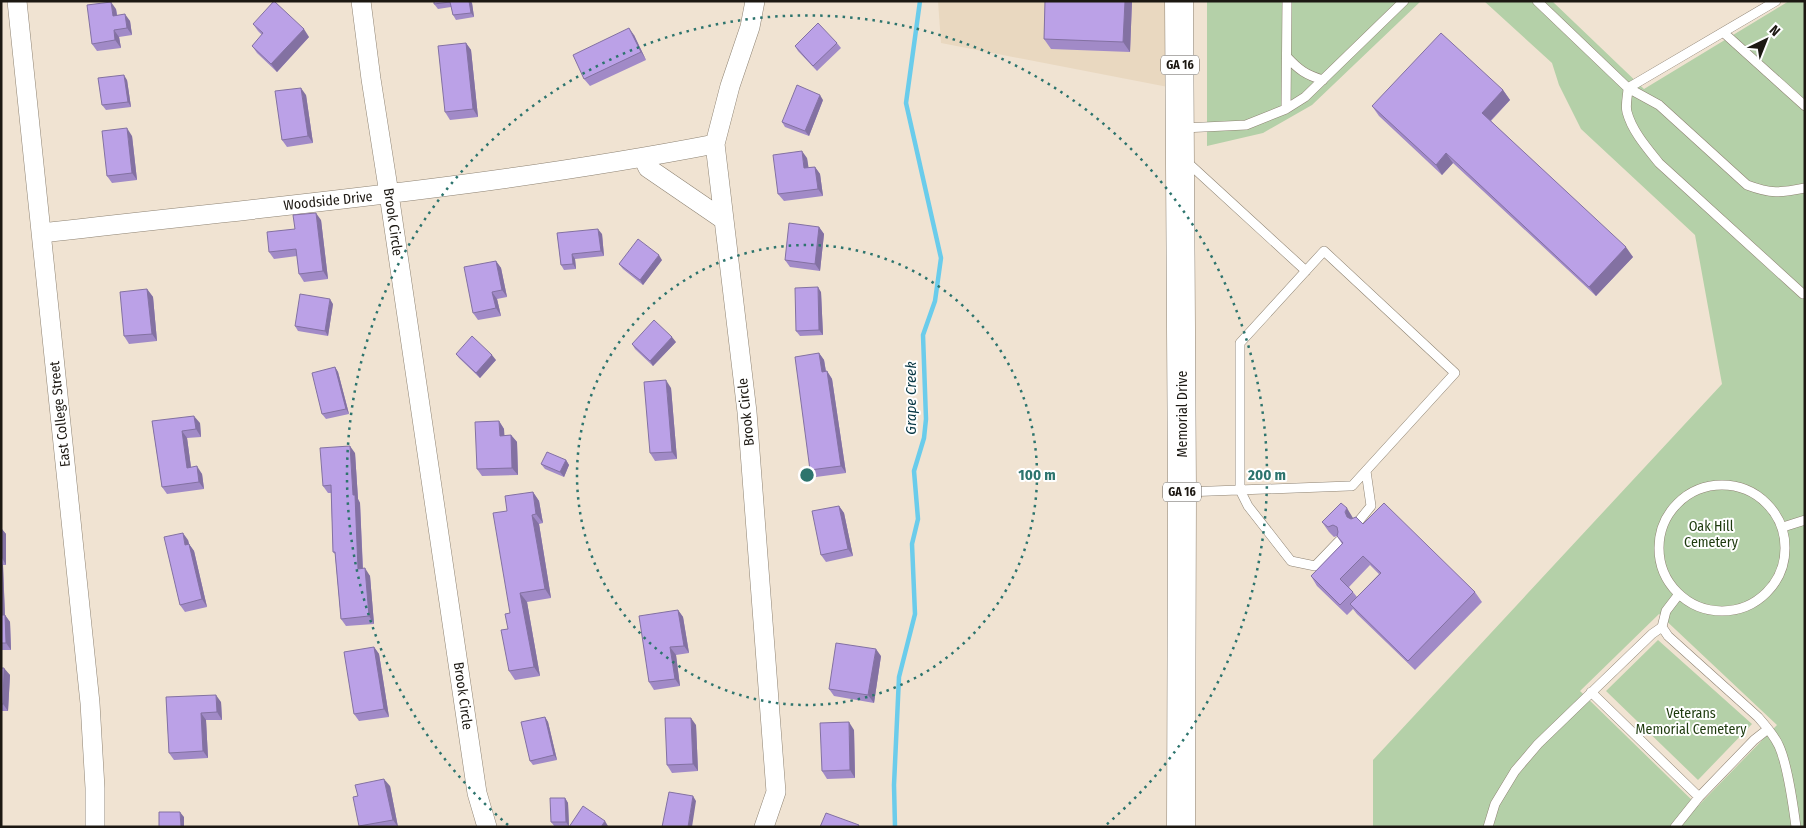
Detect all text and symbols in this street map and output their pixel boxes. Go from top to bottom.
north arrow [1741,15,1791,65]
text: N [1766,22,1783,40]
road number: GA 16 [1161,56,1199,74]
street label: Brook Circle [380,187,406,257]
street label: Woodside Drive [283,188,373,214]
street label: East College Street [46,360,74,468]
water label: Grape Creek [902,361,920,435]
street label: Memorial Drive [1174,371,1191,457]
street label: Brook Circle [734,377,758,447]
centre of rings [798,466,816,484]
text: 100 m [1018,466,1056,484]
text: 200 m [1247,466,1286,484]
road number: GA 16 [1163,482,1201,502]
park label: Oak Hill Cemetery [1684,518,1739,551]
street label: Brook Circle [450,661,476,731]
park label: Veterans Memorial Cemetery [1636,705,1747,738]

